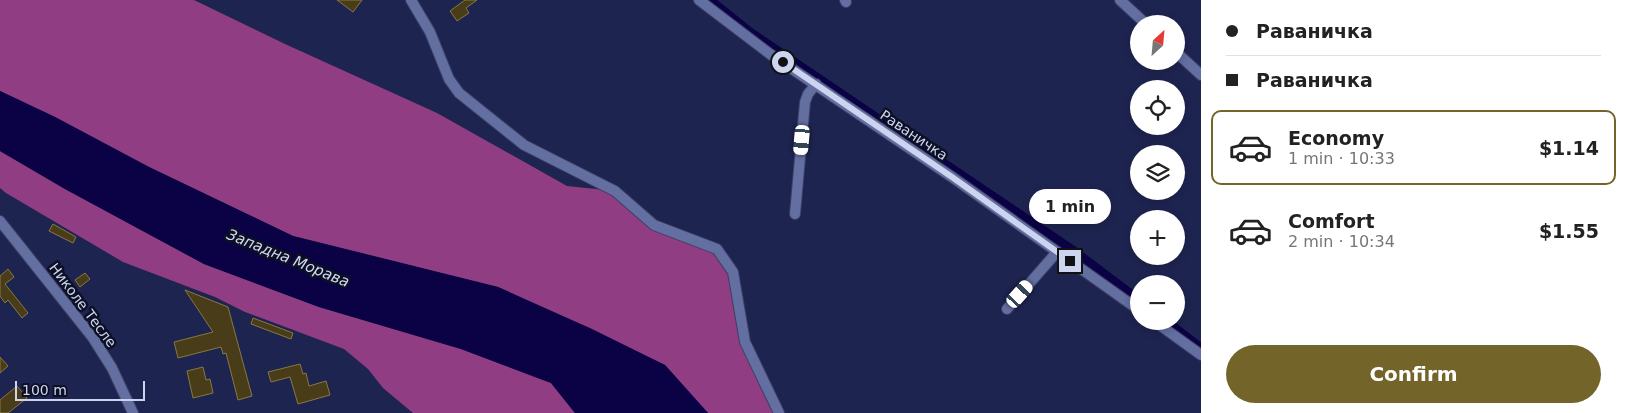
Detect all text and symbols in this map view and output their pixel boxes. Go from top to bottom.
north arrow [1130,15,1185,70]
map controls [1130,15,1185,330]
text: Раваничка [1256,20,1373,42]
route start [772,51,794,73]
text: Раваничка [1256,69,1373,91]
button: locate [1130,80,1185,135]
street label: Раваничка [877,107,951,163]
car [793,124,810,156]
icon: car [1228,125,1273,170]
text: Economy [1288,127,1384,149]
text: $1.14 [1539,137,1599,159]
button: layers [1130,145,1185,200]
text: 1 min · 10:33 [1288,149,1395,168]
callout: 1 min [1029,188,1111,224]
text: 1 min [1045,197,1095,216]
icon: car [1228,208,1273,253]
button: + [1130,210,1185,265]
text: Comfort [1288,210,1375,232]
text: $1.55 [1539,220,1599,242]
water label: Западна Морава [224,225,352,291]
text: 2 min · 10:34 [1288,232,1395,251]
route end [1059,250,1081,272]
street label: Николе Тесле [46,260,120,350]
button: − [1130,275,1185,330]
car [1004,278,1035,310]
button: Confirm [1226,345,1601,403]
scale bar [15,378,145,401]
text: 100 m [22,382,67,398]

